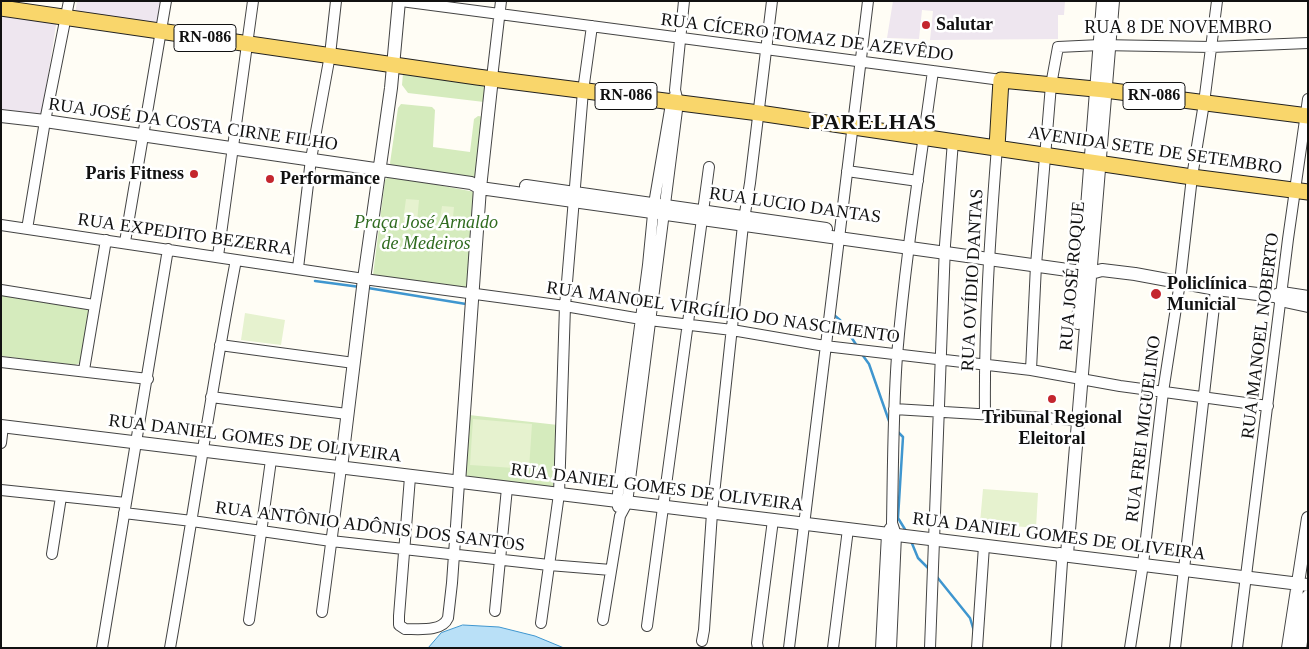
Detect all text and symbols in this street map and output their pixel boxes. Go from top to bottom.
street label: RUA CÍCERO TOMAZ DE AZEVÊDO [659,9,955,67]
place label: Salutar [936,14,993,36]
street label: RUA 8 DE NOVEMBRO [1084,17,1272,39]
marker: Salutar [920,19,932,31]
road number: RN-086 [174,24,236,52]
road number: RN-086 [595,82,657,110]
road number: RN-086 [1123,82,1185,110]
street label: RUA JOSÉ DA COSTA CIRNE FILHO [47,94,339,156]
district label: PARELHAS [810,110,938,136]
street label: AVENIDA SETE DE SETEMBRO [1027,122,1283,180]
place label: Paris Fitness [86,163,184,185]
marker: Paris Fitness [188,168,200,180]
place label: Performance [280,168,380,190]
marker: Performance [264,173,276,185]
street label: RUA LUCIO DANTAS [708,183,882,229]
street label: RUA OVÍDIO DANTAS [957,188,989,372]
street label: RUA JOSÉ ROQUE [1056,200,1090,352]
street label: RUA EXPEDITO BEZERRA [76,209,294,261]
park label: Praça José Arnaldo de Medeiros [354,212,498,254]
street label: RUA MANOEL NOBERTO [1238,232,1284,440]
place label: Policlínica Municial [1167,273,1247,316]
street label: RUA MANOEL VIRGÍLIO DO NASCIMENTO [545,277,901,349]
marker: Policlínica Municial [1149,287,1163,301]
street label: RUA FREI MIGUELINO [1122,334,1166,524]
marker: Tribunal Regional Eleitoral [1046,393,1058,405]
place label: Tribunal Regional Eleitoral [982,407,1122,449]
street label: RUA DANIEL GOMES DE OLIVEIRA [107,410,403,468]
street label: RUA DANIEL GOMES DE OLIVEIRA [509,459,805,517]
street label: RUA ANTÔNIO ADÔNIS DOS SANTOS [214,497,526,557]
street label: RUA DANIEL GOMES DE OLIVEIRA [911,508,1207,566]

